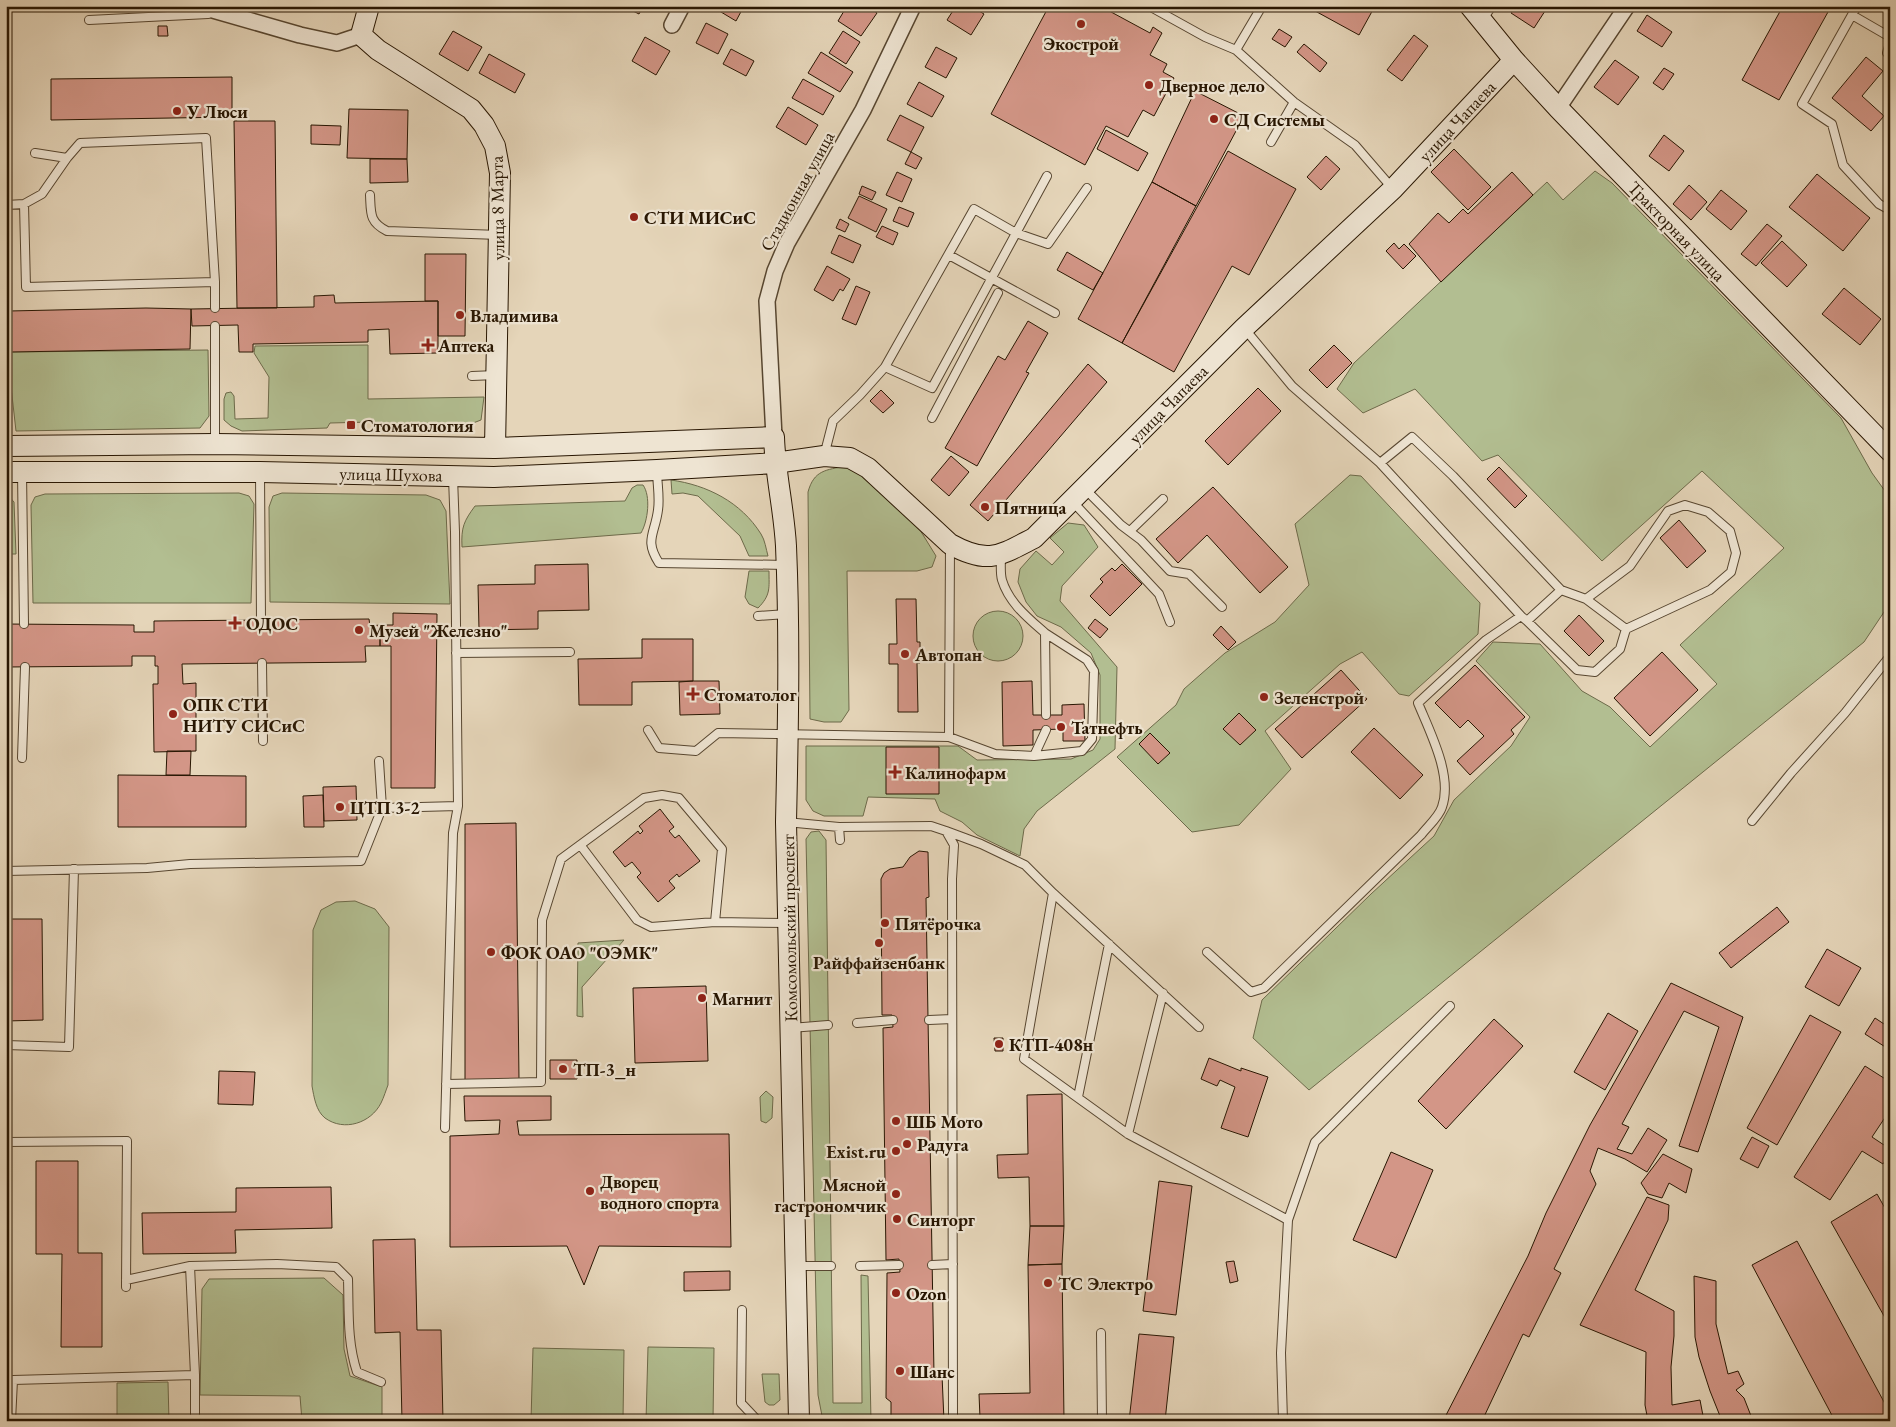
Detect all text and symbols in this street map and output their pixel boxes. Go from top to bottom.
marker: Экострой [1075,18,1087,30]
place label: Экострой [1043,32,1119,55]
place label: Дверное дело [1159,74,1265,97]
street label: улица Чапаева [1413,75,1501,167]
marker: Дверное дело [1143,79,1155,91]
place label: У Люси [186,100,248,123]
marker: У Люси [171,105,183,117]
place label: СД Системы [1224,108,1325,131]
marker: СД Системы [1208,113,1220,125]
street label: Стадионная улица [755,126,840,255]
street label: улица 8 Марта [485,155,509,261]
street label: Тракторная улица [1623,176,1731,287]
place label: СТИ МИСиС [644,206,756,229]
marker: СТИ МИСиС [628,211,640,223]
place label: Владимива [470,304,559,327]
marker: Владимива [454,309,466,321]
place label: Аптека [437,334,494,357]
marker: Аптека [422,339,434,351]
street label: улица Чапаева [1123,359,1213,449]
place label: Стоматология [361,414,474,437]
marker: Стоматология [345,419,357,431]
street label: улица Шухова [339,462,444,486]
place label: Пятница [995,496,1066,519]
marker: Пятница [979,501,991,513]
place label: ОДОС [246,612,298,635]
marker: ОДОС [228,616,242,630]
place label: Музей "Железно" [369,619,508,642]
marker: Музей "Железно" [353,624,365,636]
place label: Автопан [914,643,983,666]
marker: Автопан [899,648,911,660]
place label: Стоматолог [704,683,797,706]
place label: Зеленстрой [1274,686,1364,709]
marker: Стоматолог [686,687,700,701]
marker: Зеленстрой [1258,691,1270,703]
place label: ОПК СТИ НИТУ СИСиС [183,693,305,737]
marker: ОПК СТИ НИТУ СИСиС [167,708,179,720]
place label: Татнефть [1071,716,1143,739]
marker: Татнефть [1055,721,1067,733]
place label: Калинофарм [905,761,1006,784]
marker: Калинофарм [889,766,901,778]
place label: ЦТП 3-2 [350,796,420,819]
marker: ЦТП 3-2 [334,801,346,813]
street label: Комсомольский проспект [776,833,802,1022]
place label: Пятёрочка [895,912,981,935]
marker: Пятёрочка [879,917,891,929]
marker: Райффайзенбанк [873,937,885,949]
place label: ФОК ОАО "ОЭМК" [501,941,659,964]
marker: ФОК ОАО "ОЭМК" [485,946,497,958]
place label: Райффайзенбанк [813,951,945,974]
place label: Магнит [712,987,772,1010]
marker: Магнит [696,992,708,1004]
place label: КТП-408н [1009,1033,1094,1056]
marker: КТП-408н [993,1038,1005,1050]
place label: ТП-3_н [573,1058,637,1081]
marker: ТП-3_н [557,1063,569,1075]
place label: ШБ Мото [906,1110,983,1133]
marker: ШБ Мото [890,1115,902,1127]
place label: Радуга [917,1133,969,1156]
marker: Радуга [901,1138,913,1150]
place label: Exist.ru [826,1140,886,1163]
marker: Exist.ru [890,1145,902,1157]
place label: Дворец водного спорта [600,1170,719,1214]
place label: Мясной гастрономчик [774,1173,886,1217]
marker: Дворец водного спорта [584,1185,596,1197]
marker: Мясной гастрономчик [890,1188,902,1200]
place label: Синторг [907,1208,975,1231]
marker: Синторг [891,1213,903,1225]
place label: ТС Электро [1058,1272,1153,1295]
marker: ТС Электро [1042,1277,1054,1289]
place label: Ozon [906,1282,947,1305]
marker: Ozon [890,1287,902,1299]
place label: Шанс [910,1360,955,1383]
marker: Шанс [894,1365,906,1377]

